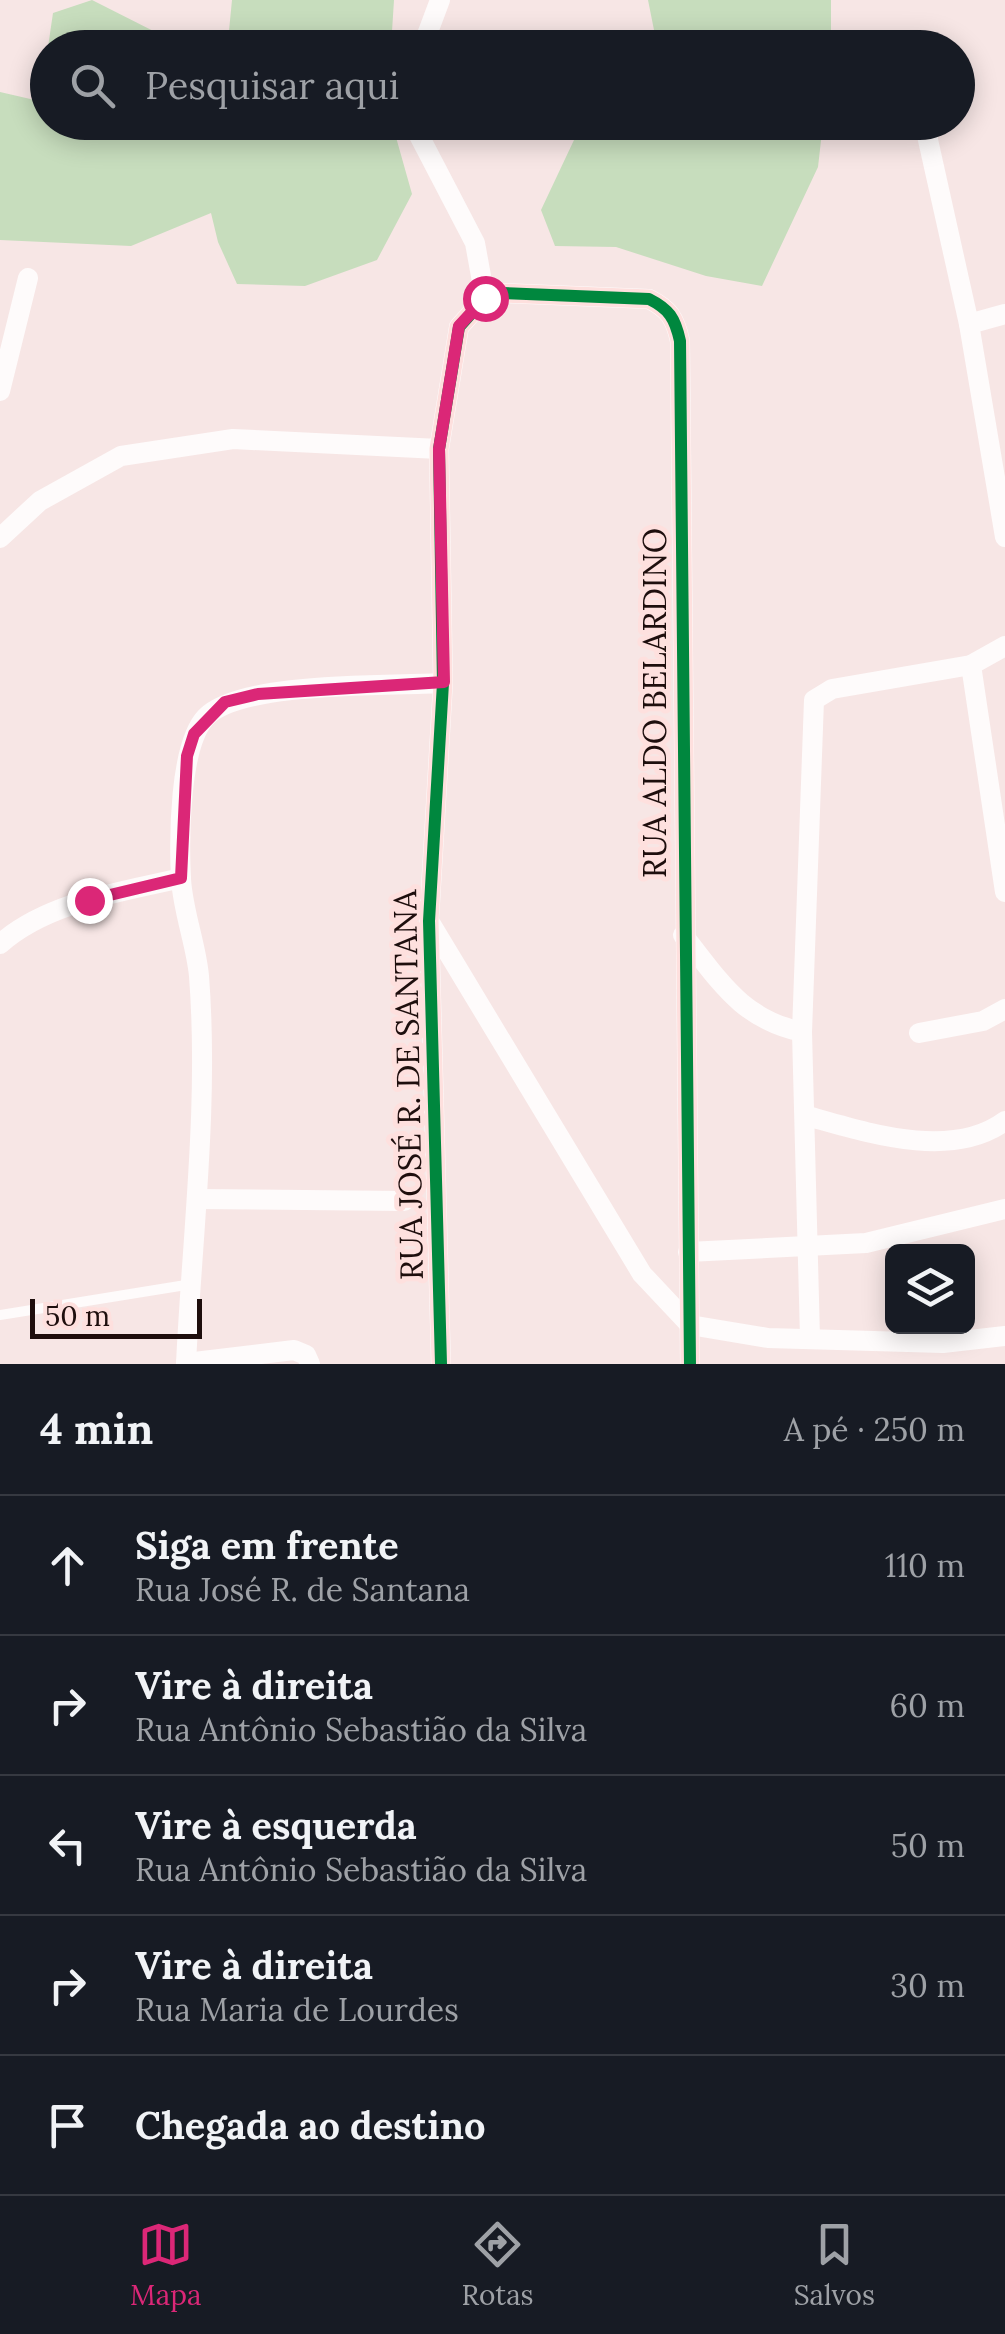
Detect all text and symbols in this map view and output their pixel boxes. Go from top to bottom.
search box [30,30,975,140]
icon: search [65,58,120,113]
text: Pesquisar aqui [145,61,399,109]
route start [463,276,509,322]
street label: RUA ALDO BELARDINO [634,528,675,878]
route end [67,878,113,924]
street label: RUA JOSÉ R. DE SANTANA [384,889,432,1280]
map controls [885,1244,975,1334]
button: layers [885,1244,975,1334]
scale bar [30,1294,202,1338]
text: 50 m [45,1298,110,1334]
text: 4 min [40,1402,153,1456]
text: A pé · 250 m [784,1409,965,1450]
text: Siga em frente [135,1521,399,1569]
icon: ahead [40,1538,95,1593]
text: 110 m [885,1545,965,1586]
text: Rua José R. de Santana [135,1569,470,1610]
text: Vire à direita [135,1661,373,1709]
icon: right [40,1678,95,1733]
text: 60 m [890,1685,965,1726]
text: Rua Antônio Sebastião da Silva [135,1709,587,1750]
text: Vire à esquerda [135,1801,417,1849]
icon: left [40,1818,95,1873]
text: 50 m [891,1825,965,1866]
text: Rua Antônio Sebastião da Silva [135,1849,587,1890]
text: Vire à direita [135,1941,373,1989]
icon: right [40,1958,95,2013]
text: 30 m [890,1965,965,2006]
text: Rua Maria de Lourdes [135,1989,459,2030]
icon: arrive [40,2098,95,2153]
text: Chegada ao destino [135,2101,485,2149]
tab: Mapa [130,2217,201,2313]
tab: Rotas [462,2217,534,2313]
tab: Salvos [794,2217,875,2313]

